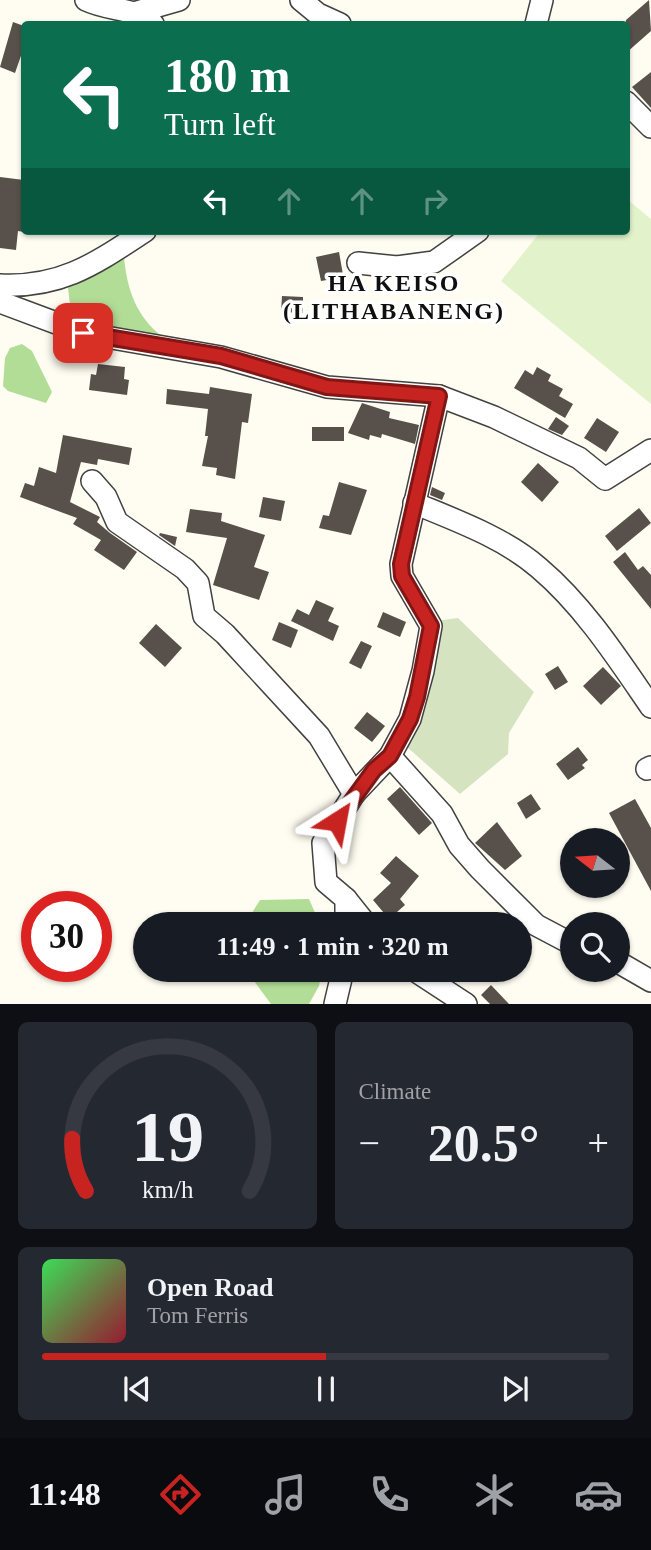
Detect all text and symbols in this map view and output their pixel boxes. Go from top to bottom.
text: 180 m [164,48,291,103]
icon: left [49,49,140,140]
text: Turn left [164,106,276,142]
icon: left [197,182,235,220]
icon: ahead [270,182,308,220]
icon: ahead [343,182,381,220]
icon: right [416,182,454,220]
district label: HA KEISO (LITHABANENG) [283,270,505,324]
pin [53,303,113,363]
icon: arrive [64,314,102,352]
position arrow [300,784,374,858]
north arrow [560,828,630,898]
map controls [560,828,630,982]
speed limit sign: 30 [21,891,112,982]
button: search [560,912,630,982]
text: 11:49 · 1 min · 320 m [216,932,449,961]
text: Climate [359,1079,431,1104]
text: 19 [131,1097,204,1178]
text: 20.5° [428,1115,540,1172]
text: − [359,1122,380,1164]
text: + [588,1122,609,1164]
text: km/h [142,1176,193,1203]
text: Open Road [147,1273,273,1302]
text: Tom Ferris [147,1303,248,1328]
icon: previous [118,1370,156,1408]
icon: pause [307,1370,345,1408]
icon: next [496,1370,534,1408]
icon: directions [156,1470,205,1519]
icon: music [261,1470,310,1519]
icon: phone [365,1470,414,1519]
icon: climate [470,1470,519,1519]
icon: car [574,1470,623,1519]
text: 11:48 [28,1476,101,1512]

